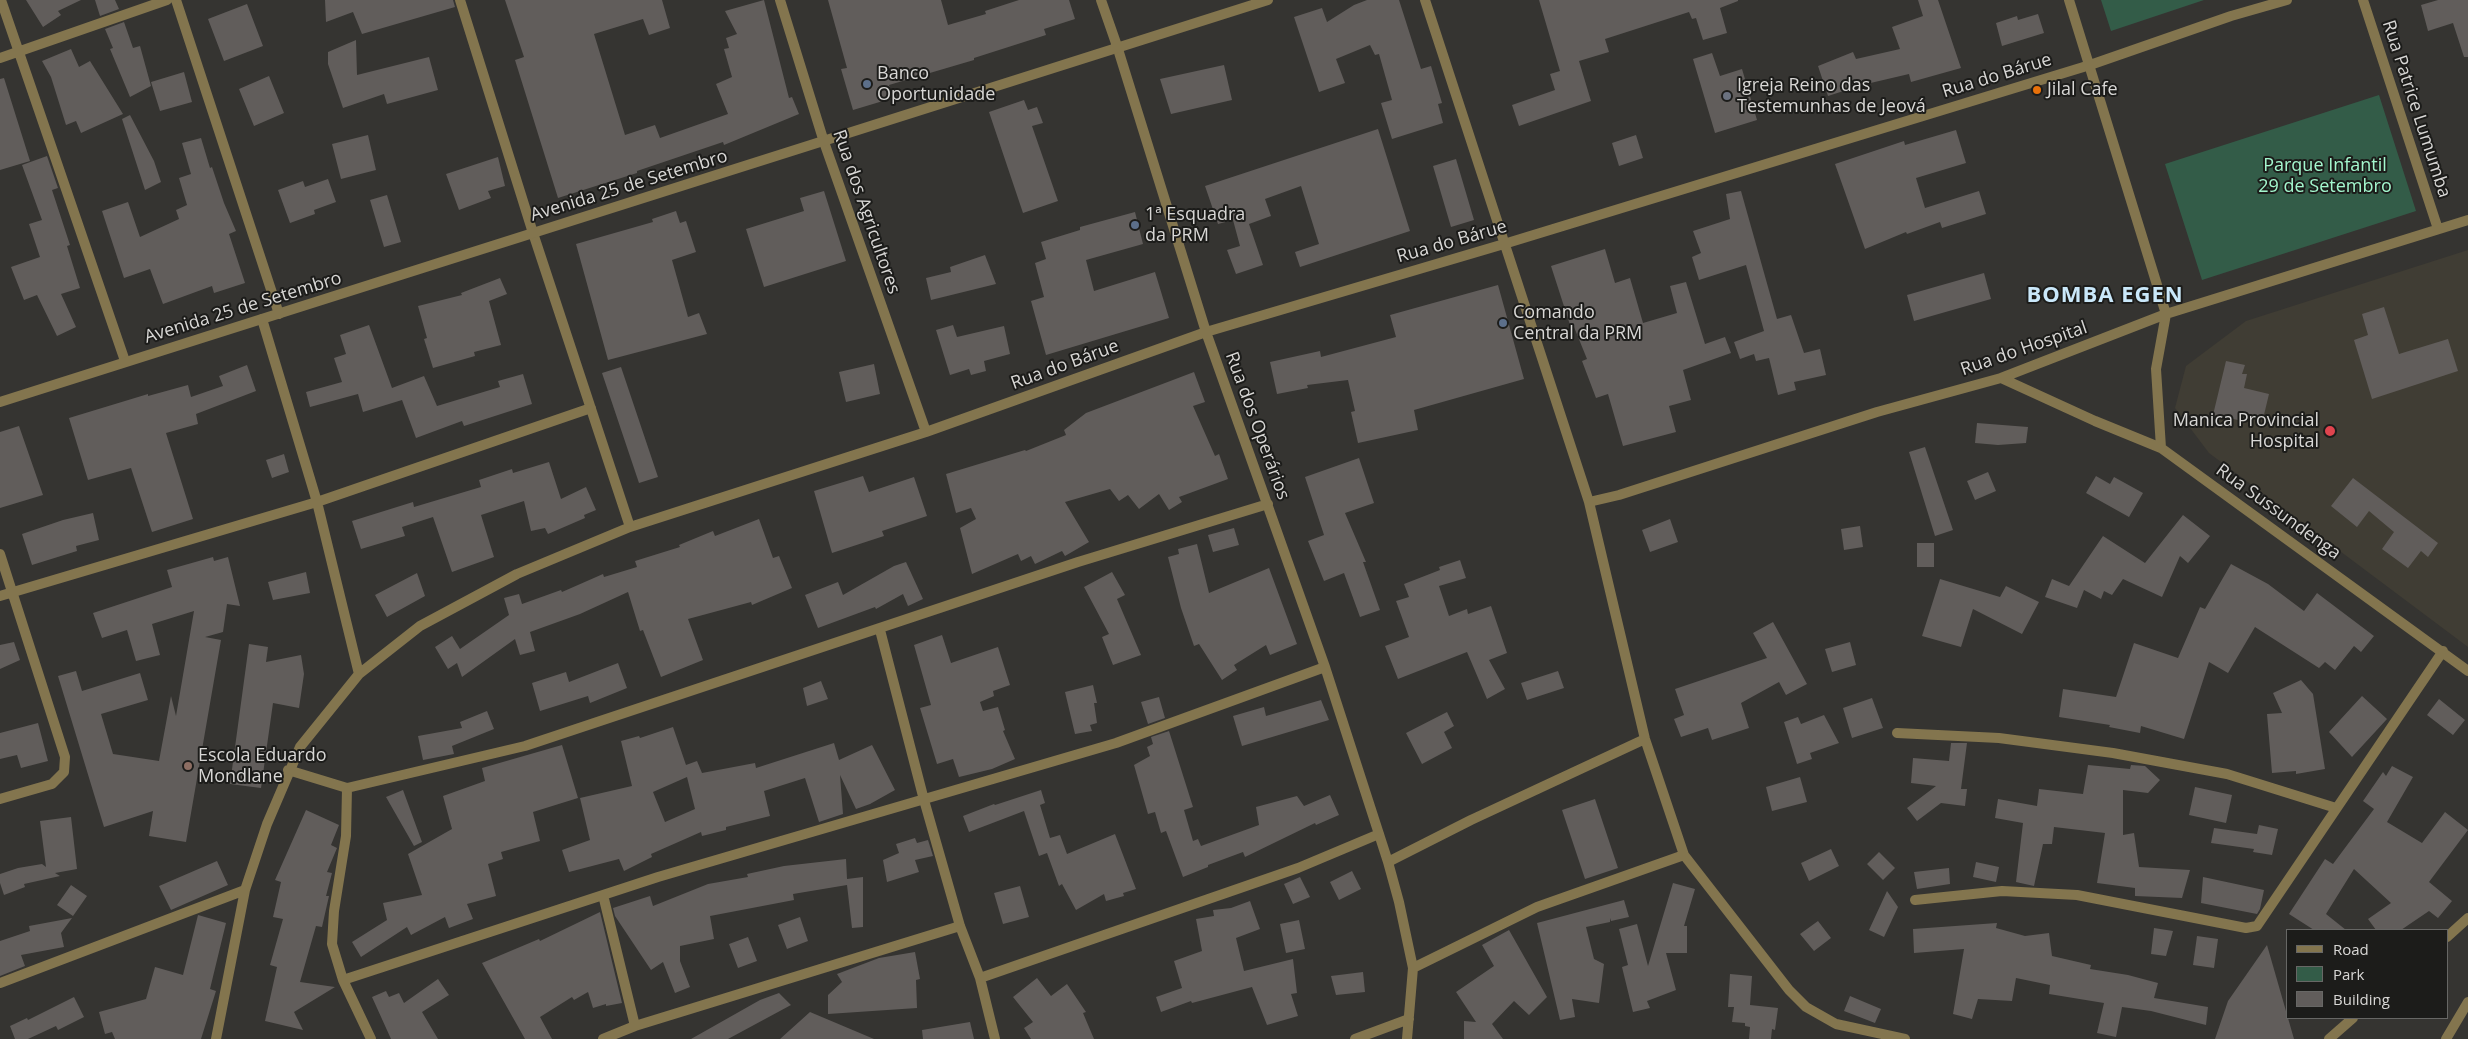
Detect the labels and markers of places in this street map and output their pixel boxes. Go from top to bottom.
place label: Banco Oportunidade [877,63,995,106]
place label: Igreja Reino das Testemunhas de Jeová [1737,75,1926,118]
marker: Banco Oportunidade [861,78,873,90]
place label: Jilal Cafe [2047,79,2118,101]
marker: Jilal Cafe [2031,84,2043,96]
marker: Igreja Reino das Testemunhas de Jeová [1721,90,1733,102]
place label: 1ª Esquadra da PRM [1145,204,1245,246]
marker: 1ª Esquadra da PRM [1129,219,1141,231]
place label: Comando Central da PRM [1513,302,1642,344]
marker: Comando Central da PRM [1497,317,1509,329]
place label: Manica Provincial Hospital [2173,410,2319,452]
marker: Manica Provincial Hospital [2323,424,2337,438]
place label: Escola Eduardo Mondlane [198,745,327,788]
marker: Escola Eduardo Mondlane [182,760,194,772]

